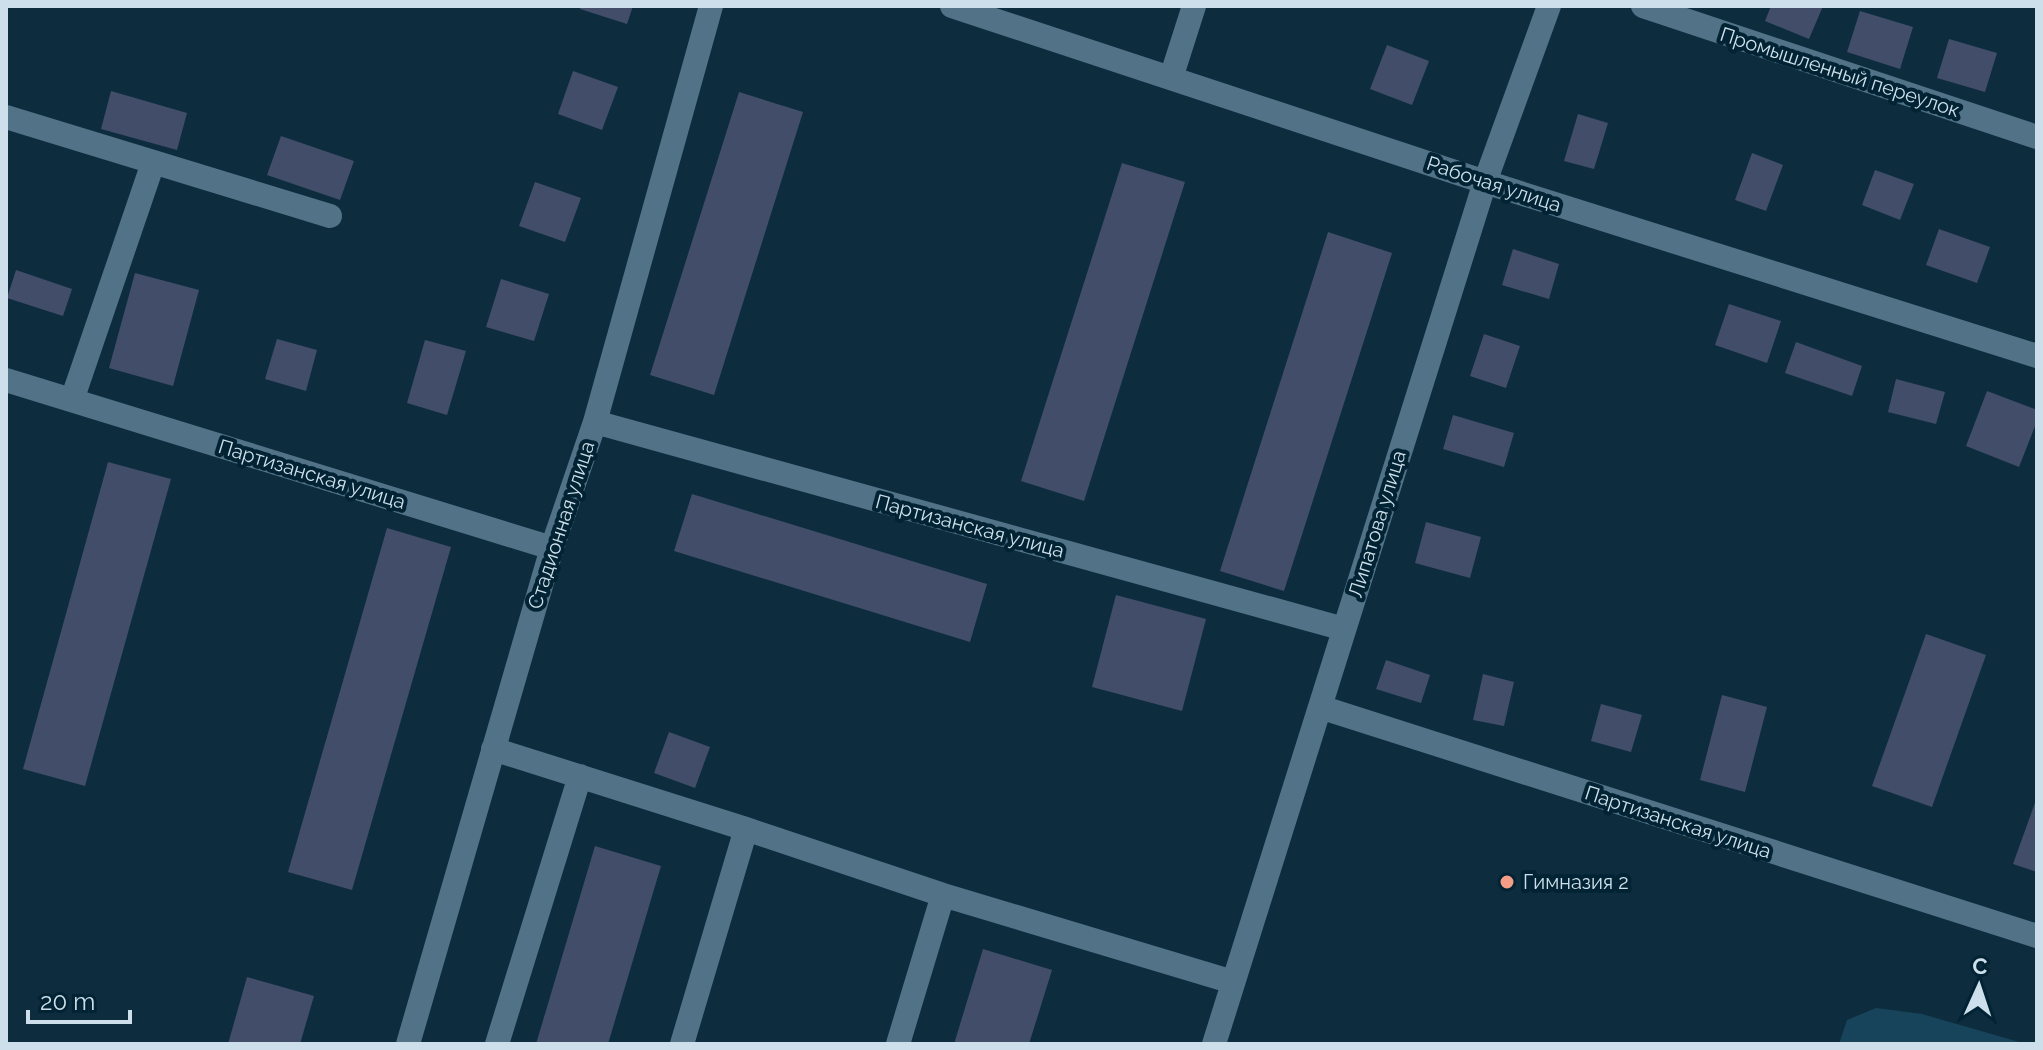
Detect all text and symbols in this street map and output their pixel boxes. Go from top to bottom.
street label: Промышленный переулок [1717,22,1963,122]
street label: Рабочая улица [1424,151,1564,217]
street label: Партизанская улица [216,434,408,514]
street label: Стадионная улица [523,438,599,612]
street label: Липатова улица [1343,447,1411,601]
street label: Партизанская улица [873,489,1067,563]
street label: Партизанская улица [1582,781,1774,863]
place label: Гимназия 2 [1523,870,1629,894]
marker: Гимназия 2 [1498,873,1516,891]
north arrow [1939,946,2019,1026]
text: С [1972,953,1988,979]
scale bar [28,974,130,1024]
text: 20 m [40,987,95,1016]

